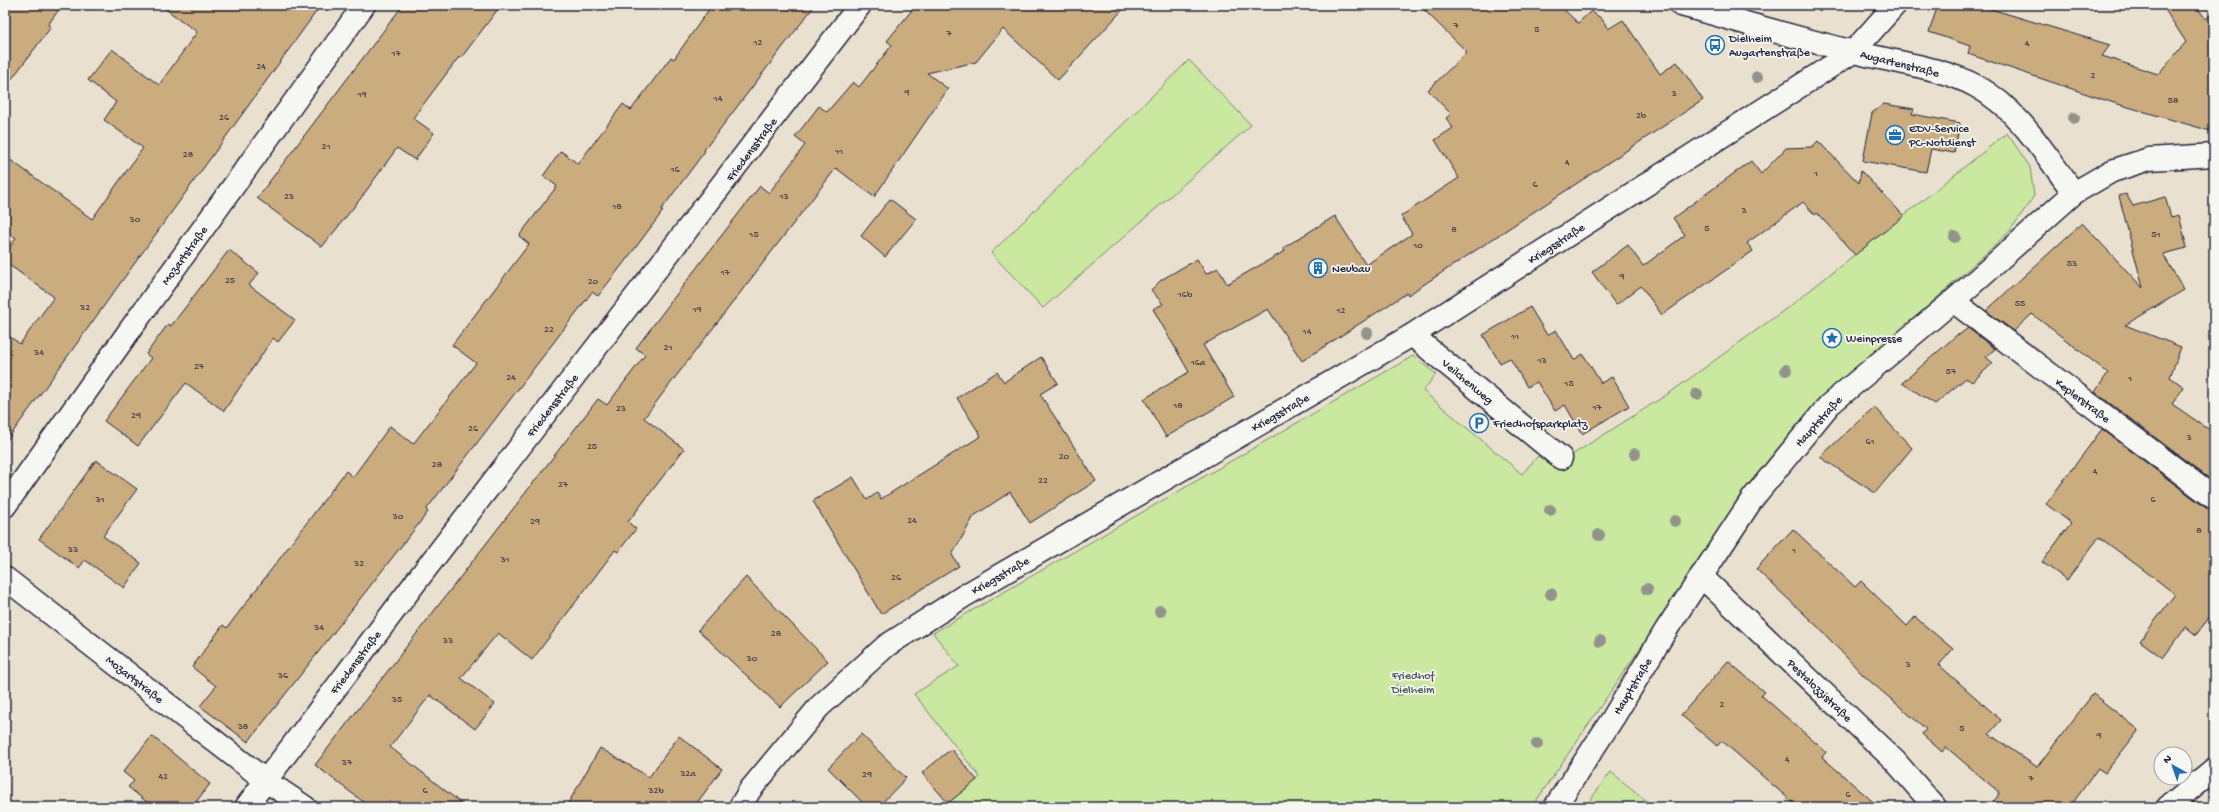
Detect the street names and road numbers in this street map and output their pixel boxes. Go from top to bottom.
street label: Augartenstraße [1859,48,1941,82]
street label: Friedensstraße [723,115,782,186]
street label: Kriegsstraße [1526,221,1589,268]
street label: Mozartstraße [160,223,212,288]
street label: Veilchenweg [1437,356,1495,408]
street label: Friedensstraße [524,371,583,441]
street label: Keplerstraße [2051,376,2113,427]
street label: Kriegsstraße [1250,391,1313,436]
street label: Hauptstraße [1793,393,1847,451]
street label: Kriegsstraße [970,554,1033,599]
street label: Friedensstraße [327,628,386,699]
street label: Mozartstraße [102,654,166,708]
street label: Hauptstraße [1611,655,1657,718]
street label: Pestalozzistraße [1783,656,1854,726]

